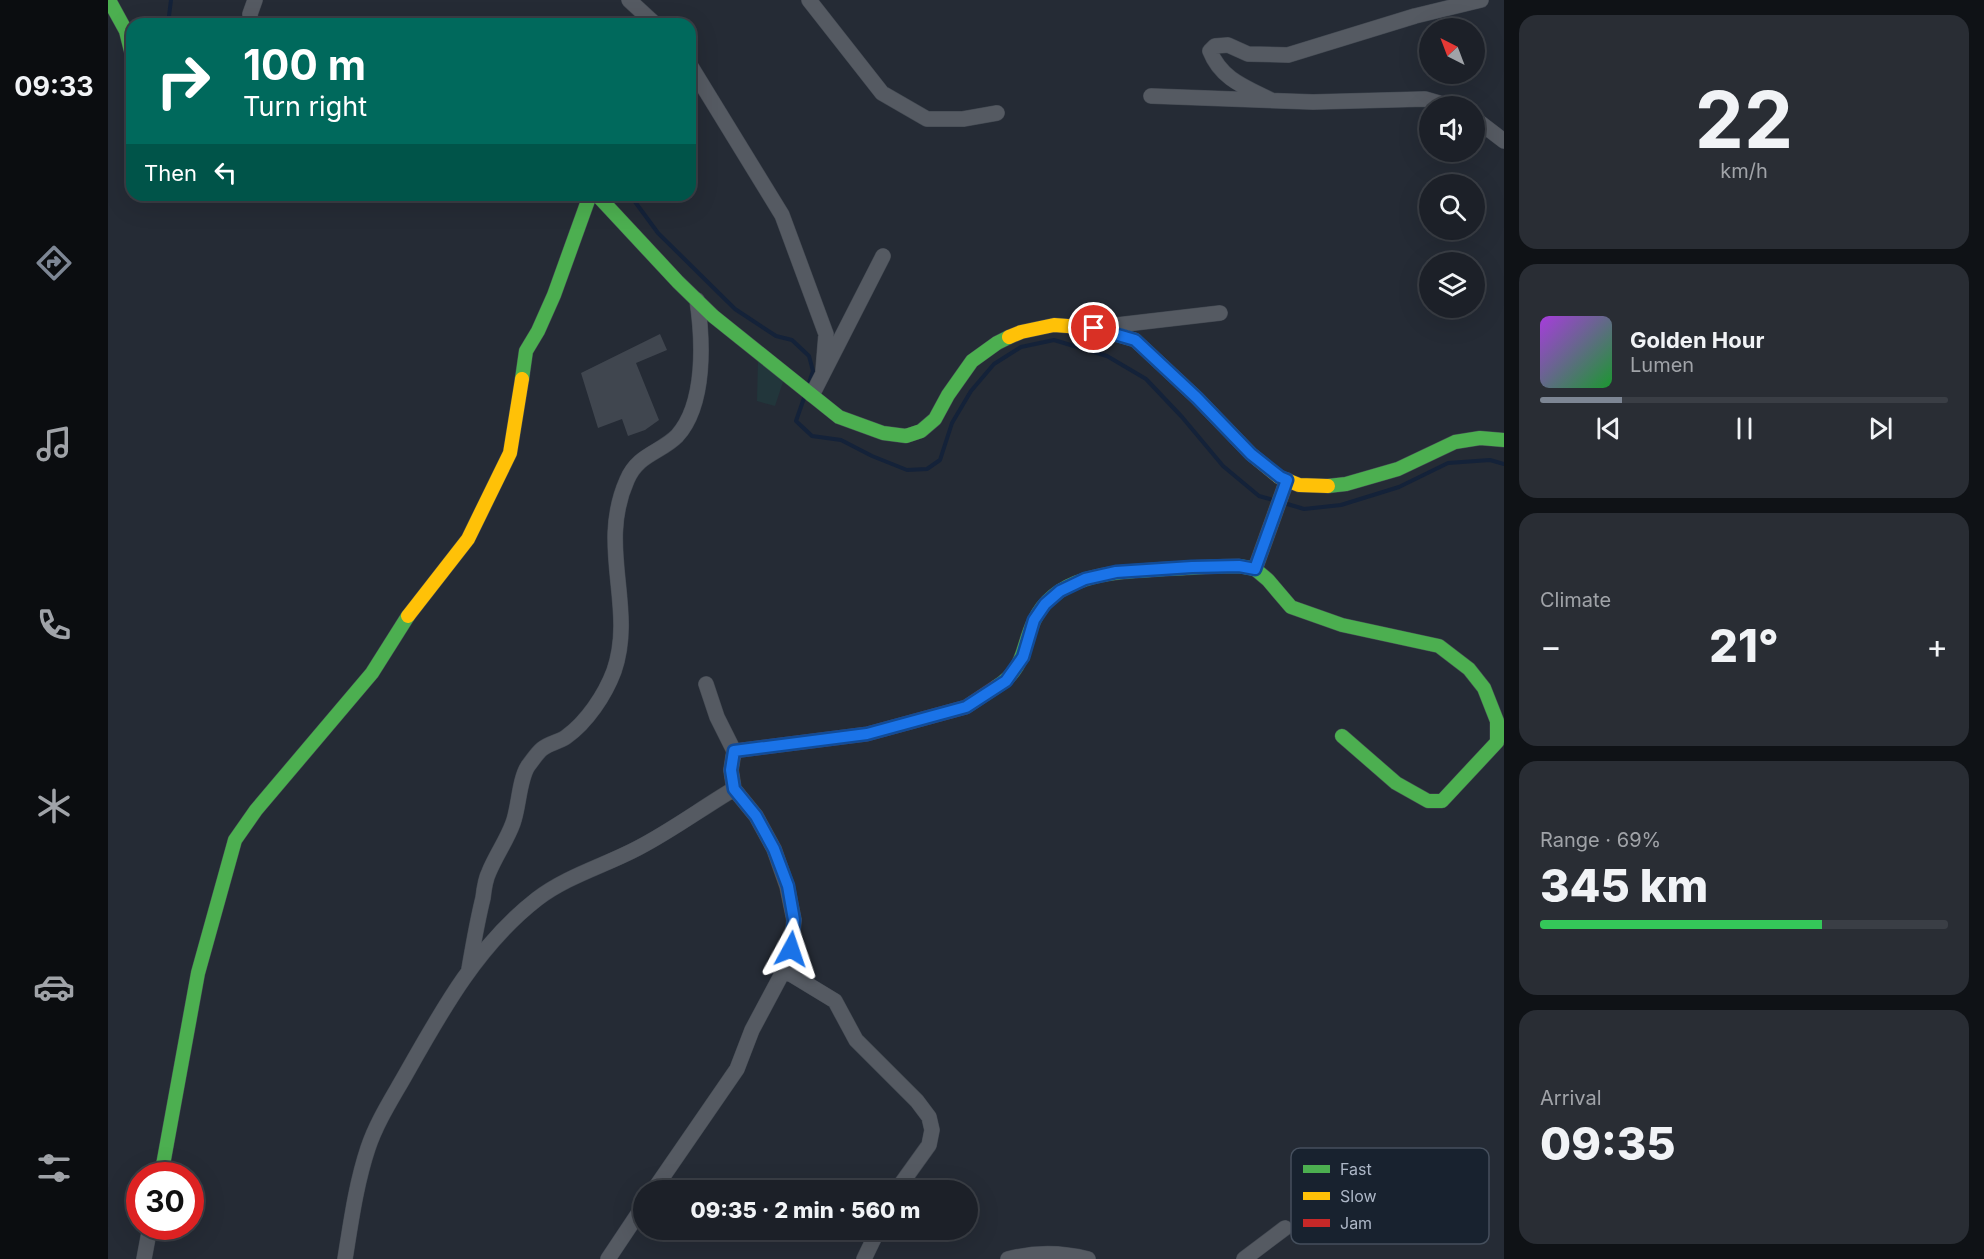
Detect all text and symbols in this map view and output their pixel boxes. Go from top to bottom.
north arrow [1419,18,1485,84]
map controls [1419,18,1485,318]
text: 100 m [243,39,366,90]
icon: right [144,42,222,120]
text: 09:33 [14,70,94,103]
text: 22 [1695,72,1793,167]
text: Turn right [243,90,367,123]
button: sound [1419,96,1485,162]
icon: left [209,156,242,189]
text: km/h [1720,159,1768,183]
text: Then [144,160,197,186]
button: search [1419,174,1485,240]
icon: directions [33,242,75,284]
button: layers [1419,252,1485,318]
pin [1068,302,1119,353]
icon: arrive [1077,311,1110,344]
text: Golden Hour [1630,327,1764,353]
text: Lumen [1630,353,1694,377]
icon: previous [1592,412,1625,445]
icon: pause [1728,412,1761,445]
icon: next [1864,412,1897,445]
icon: music [33,423,75,465]
text: Climate [1540,588,1611,612]
icon: phone [33,604,75,646]
text: 21° [1709,618,1779,673]
text: − [1540,626,1562,666]
text: + [1926,626,1948,666]
icon: climate [33,785,75,827]
text: Range · 69% [1540,828,1661,852]
text: 345 km [1540,858,1708,913]
position arrow [759,917,823,981]
icon: car [33,966,75,1008]
text: Arrival [1540,1086,1602,1110]
text: 09:35 [1540,1116,1676,1171]
icon: filters [33,1147,75,1189]
legend [1291,1148,1489,1244]
text: Fast [1340,1159,1372,1179]
speed limit sign: 30 [126,1162,204,1240]
text: Slow [1340,1186,1377,1206]
text: 09:35 · 2 min · 560 m [691,1197,920,1223]
text: Jam [1340,1213,1372,1233]

